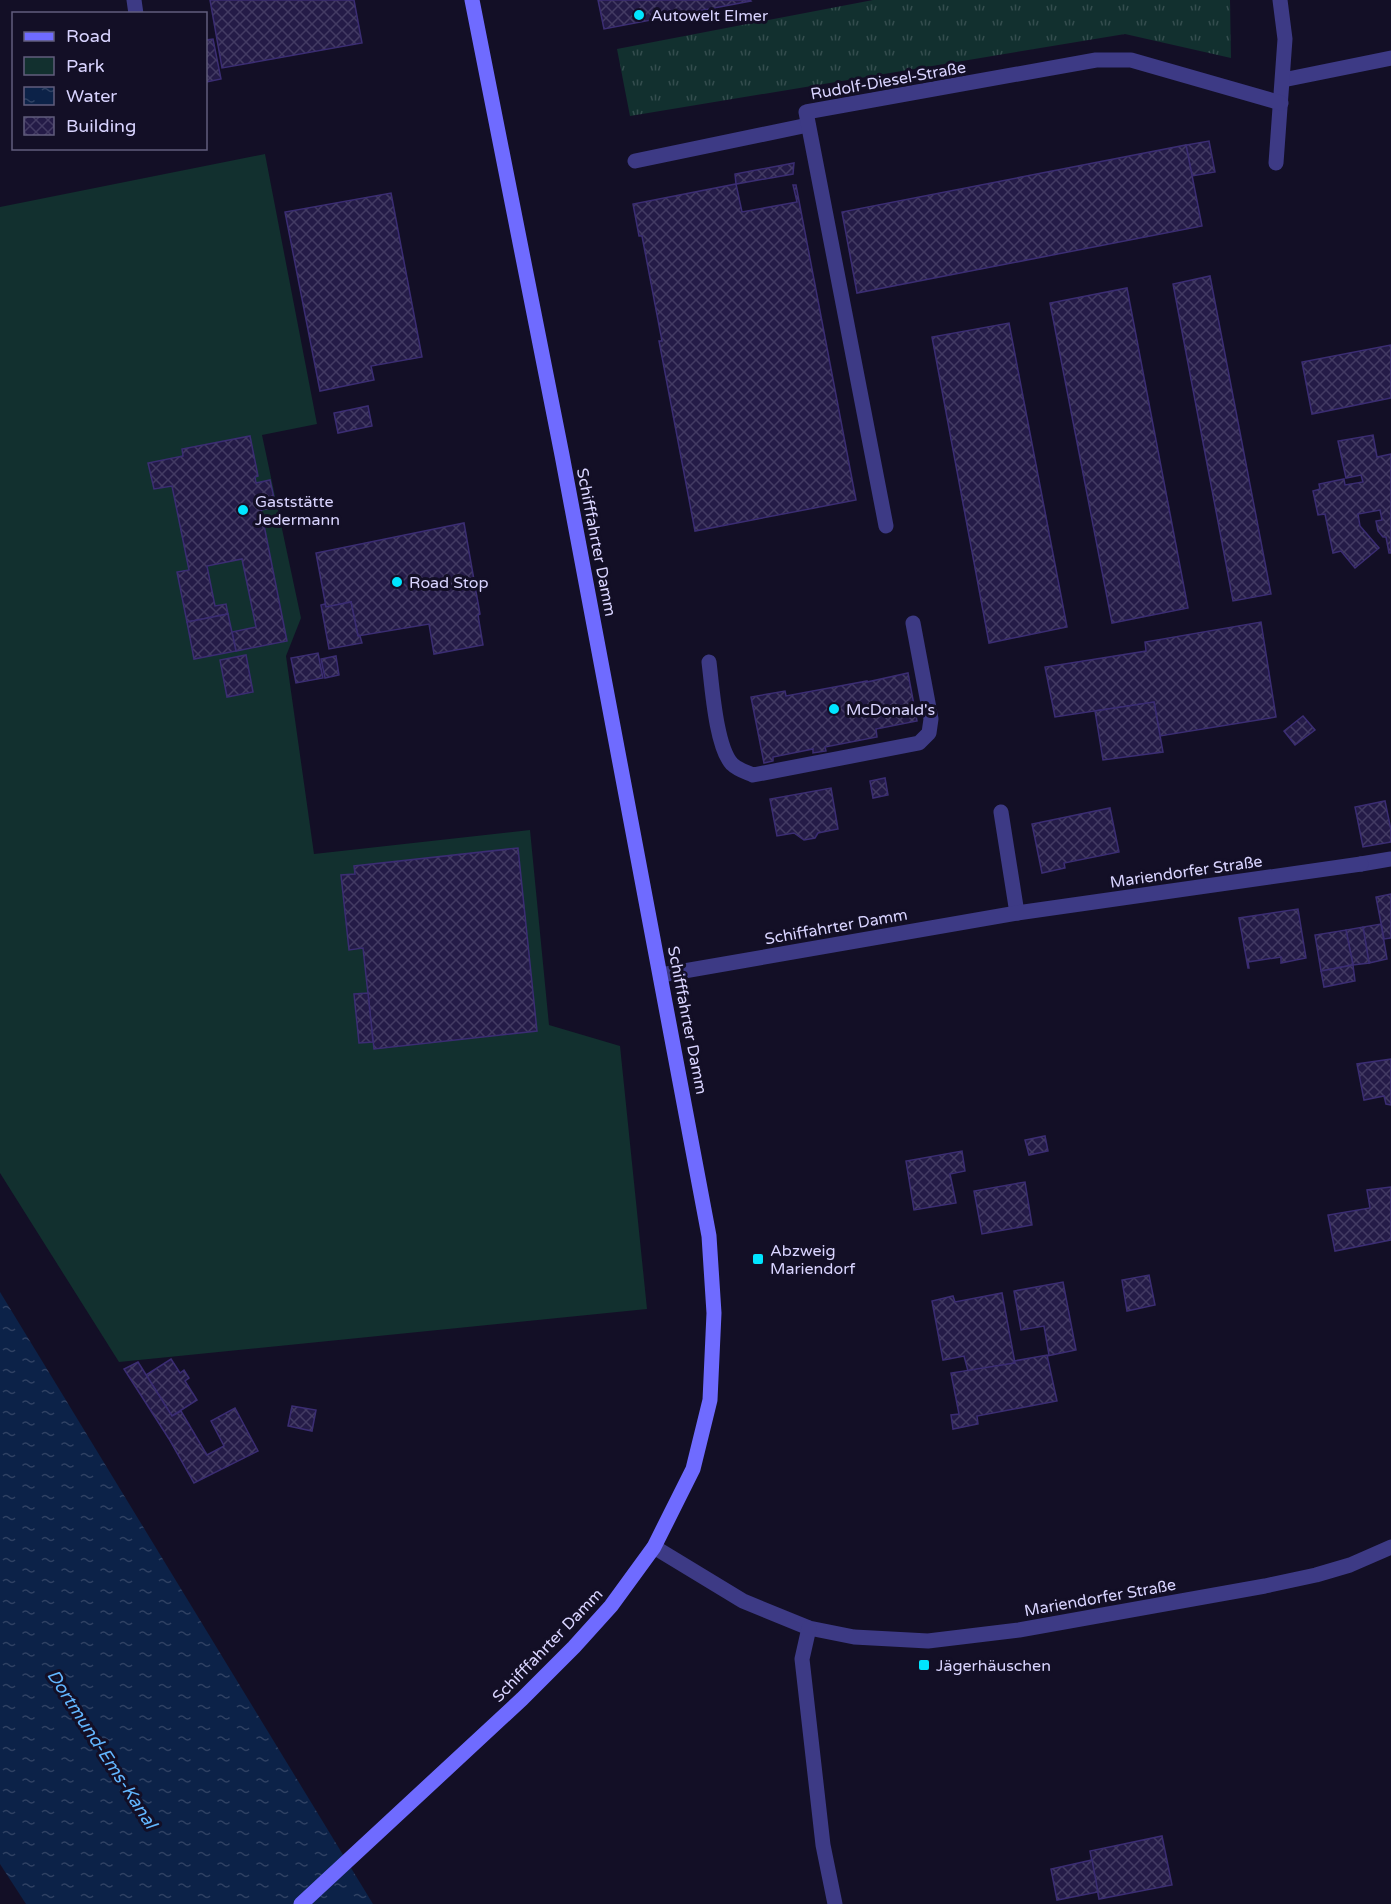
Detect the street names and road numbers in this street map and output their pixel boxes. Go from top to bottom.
street label: Rudolf-Diesel-Straße [809,57,967,105]
street label: Schifffahrter Damm [572,466,620,618]
street label: Mariendorfer Straße [1109,851,1264,893]
street label: Schiffahrter Damm [763,905,909,949]
street label: Schifffahrter Damm [663,944,711,1096]
street label: Mariendorfer Straße [1023,1575,1178,1621]
street label: Schifffahrter Damm [488,1585,607,1707]

